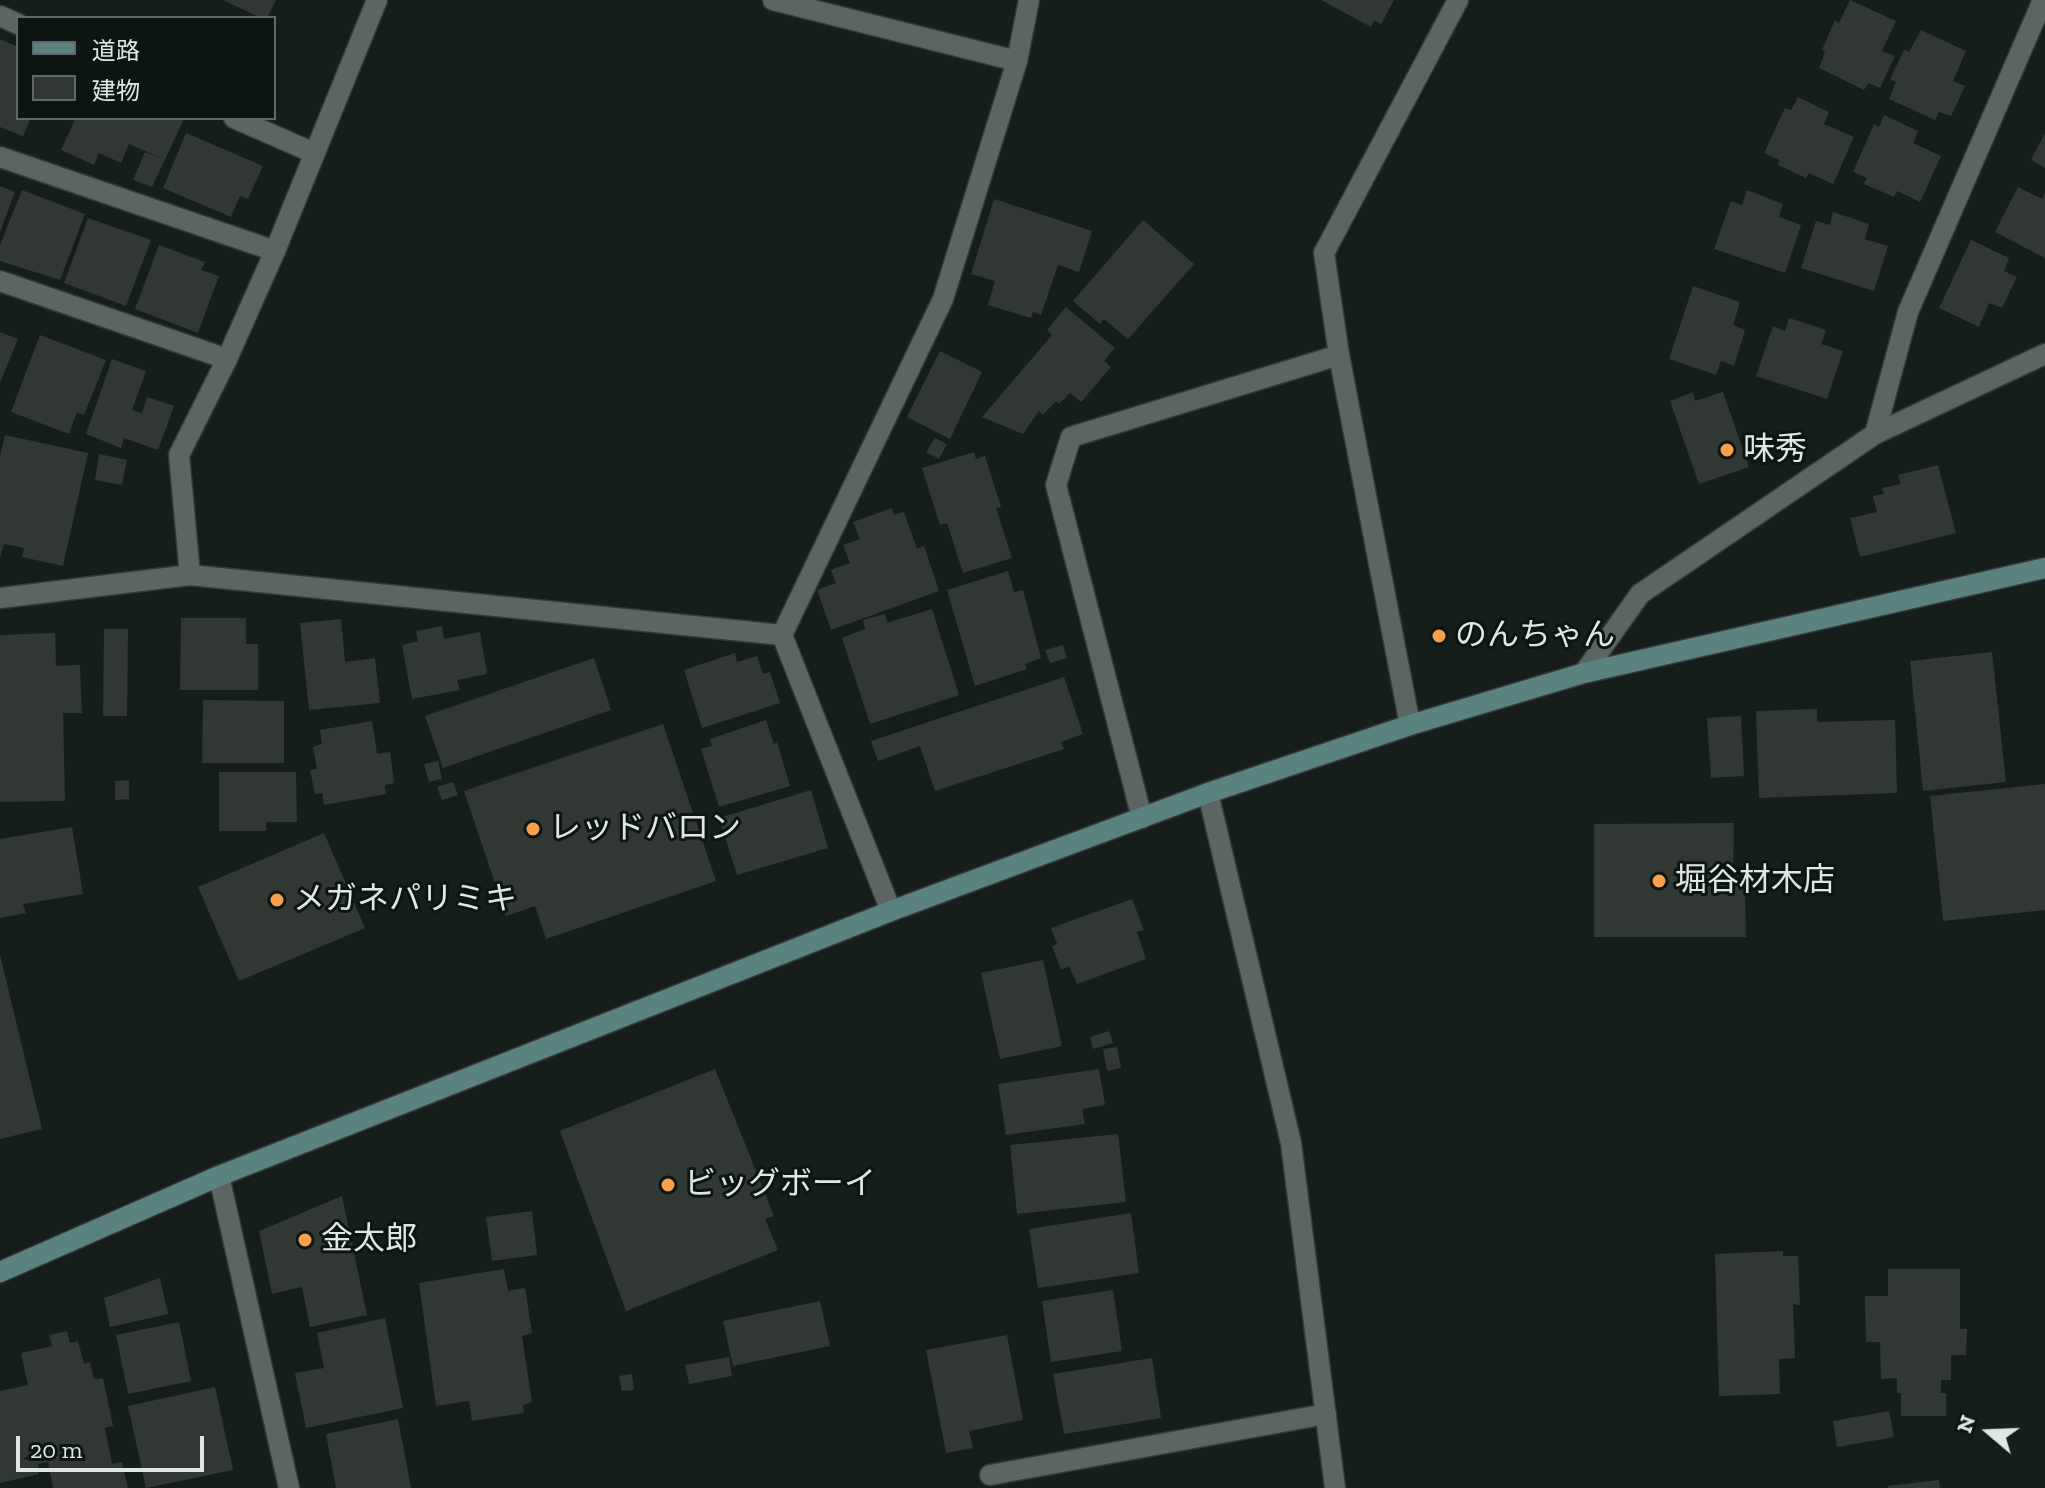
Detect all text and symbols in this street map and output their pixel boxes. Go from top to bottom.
legend [16,16,276,120]
text: 道路 [92,36,140,65]
text: 建物 [92,76,140,105]
place label: 味秀 [1743,431,1807,469]
marker: 味秀 [1718,441,1736,459]
place label: のんちゃん [1455,617,1615,655]
marker: のんちゃん [1430,627,1448,645]
place label: レッドバロン [549,810,741,848]
marker: レッドバロン [524,820,542,838]
place label: 堀谷材木店 [1675,862,1835,900]
marker: 堀谷材木店 [1650,872,1668,890]
place label: メガネパリミキ [293,881,517,919]
marker: メガネパリミキ [268,891,286,909]
place label: ビッグボーイ [684,1166,876,1204]
marker: ビッグボーイ [659,1176,677,1194]
place label: 金太郎 [321,1221,417,1259]
marker: 金太郎 [296,1231,314,1249]
north arrow [1949,1392,2029,1472]
text: N [1950,1412,1981,1436]
scale bar [20,1420,208,1470]
text: 20 m [30,1435,82,1464]

